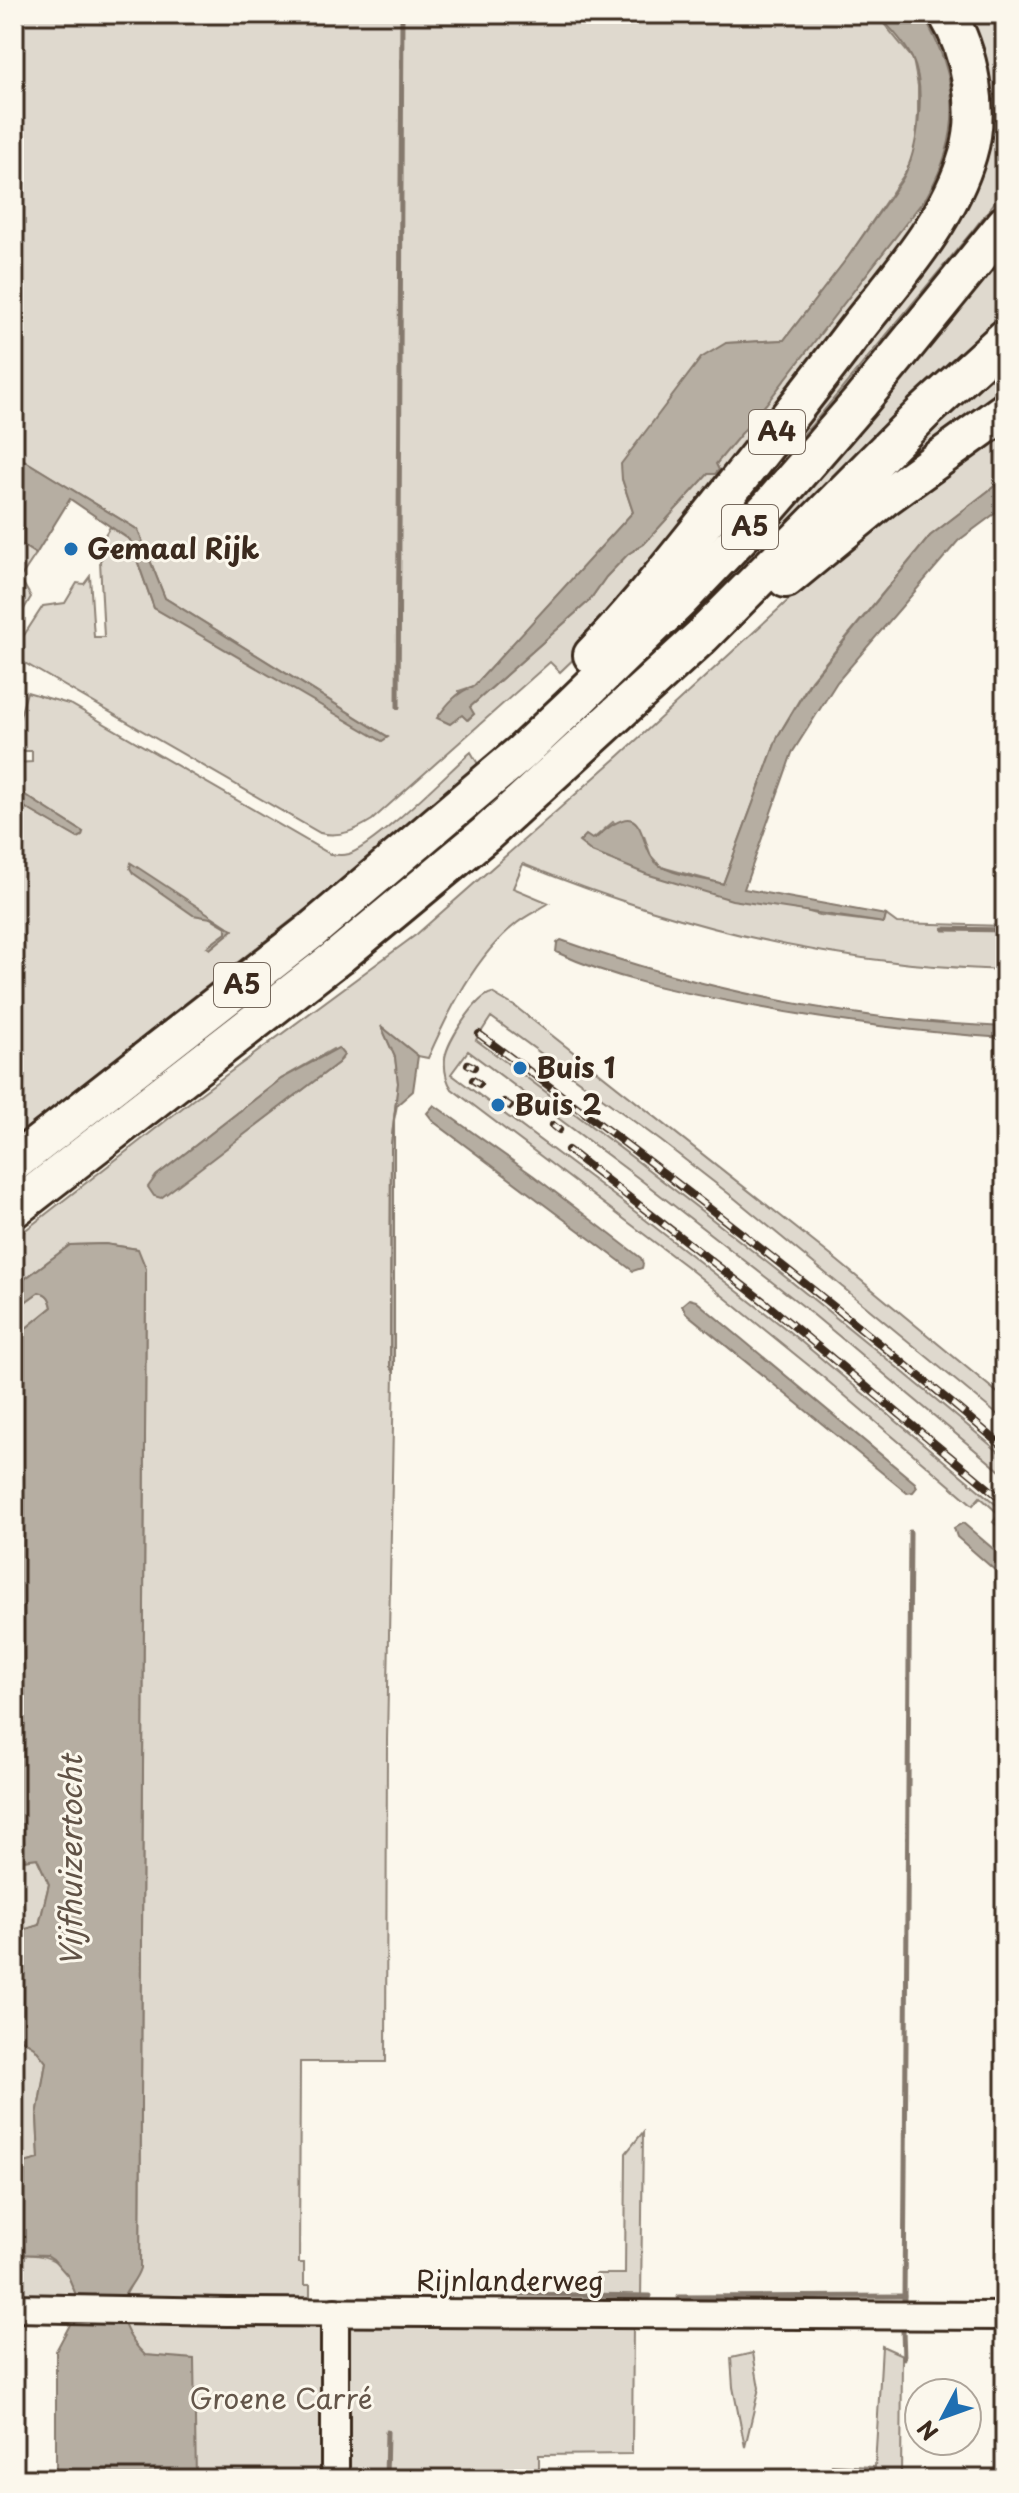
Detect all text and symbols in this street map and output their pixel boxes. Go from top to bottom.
road number: A4 [749,410,805,454]
road number: A5 [722,505,778,549]
place label: Gemaal Rijk [87,526,260,569]
marker: Gemaal Rijk [62,540,80,558]
road number: A5 [214,963,270,1007]
place label: Buis 1 [536,1045,615,1088]
marker: Buis 1 [511,1059,529,1077]
place label: Buis 2 [514,1082,602,1125]
marker: Buis 2 [489,1096,507,1114]
water label: Vijfhuizertocht [47,1752,92,1967]
street label: Rijnlanderweg [416,2258,604,2301]
park label: Groene Carré [189,2376,373,2419]
north arrow [903,2377,983,2457]
text: N [909,2414,945,2449]

